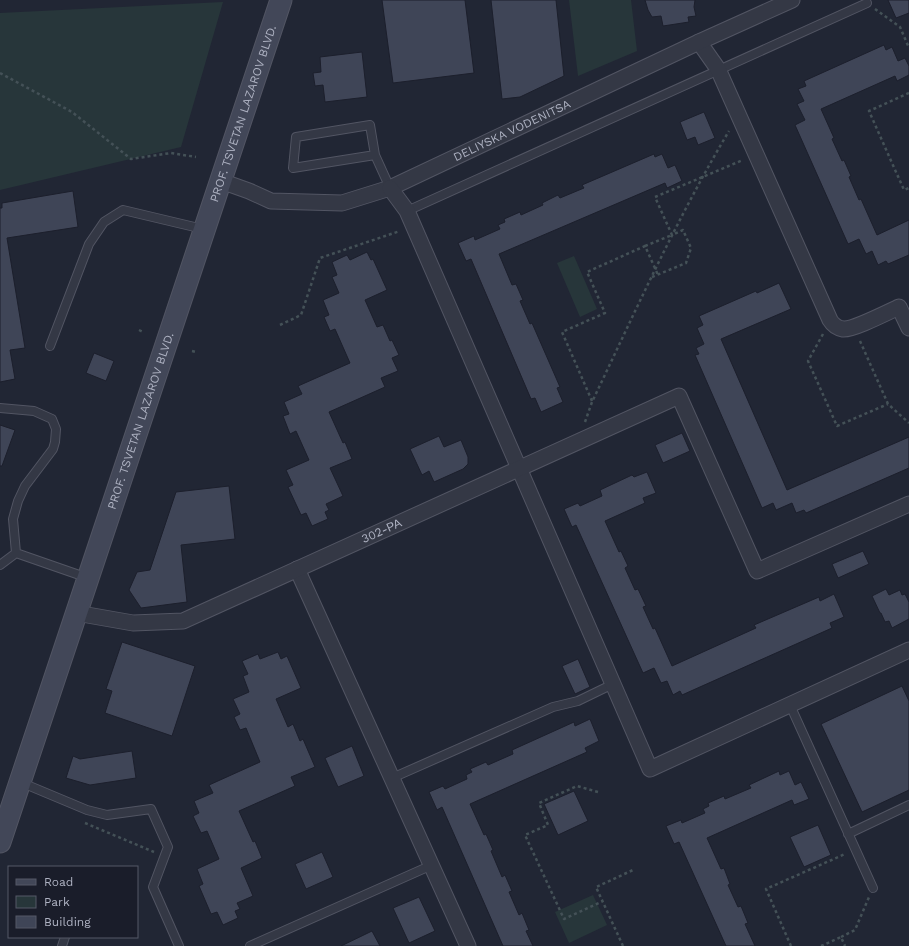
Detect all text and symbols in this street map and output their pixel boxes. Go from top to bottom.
street label: PROF. TSVETAN LAZAROV BLVD. [207,23,279,204]
street label: DELIYSKA VODENITSA [451,97,573,164]
street label: PROF. TSVETAN LAZAROV BLVD. [104,330,177,511]
street label: 302-РА [359,516,404,546]
legend [8,866,138,938]
text: Road [44,875,73,889]
text: Park [44,895,70,909]
text: Building [44,915,91,929]

